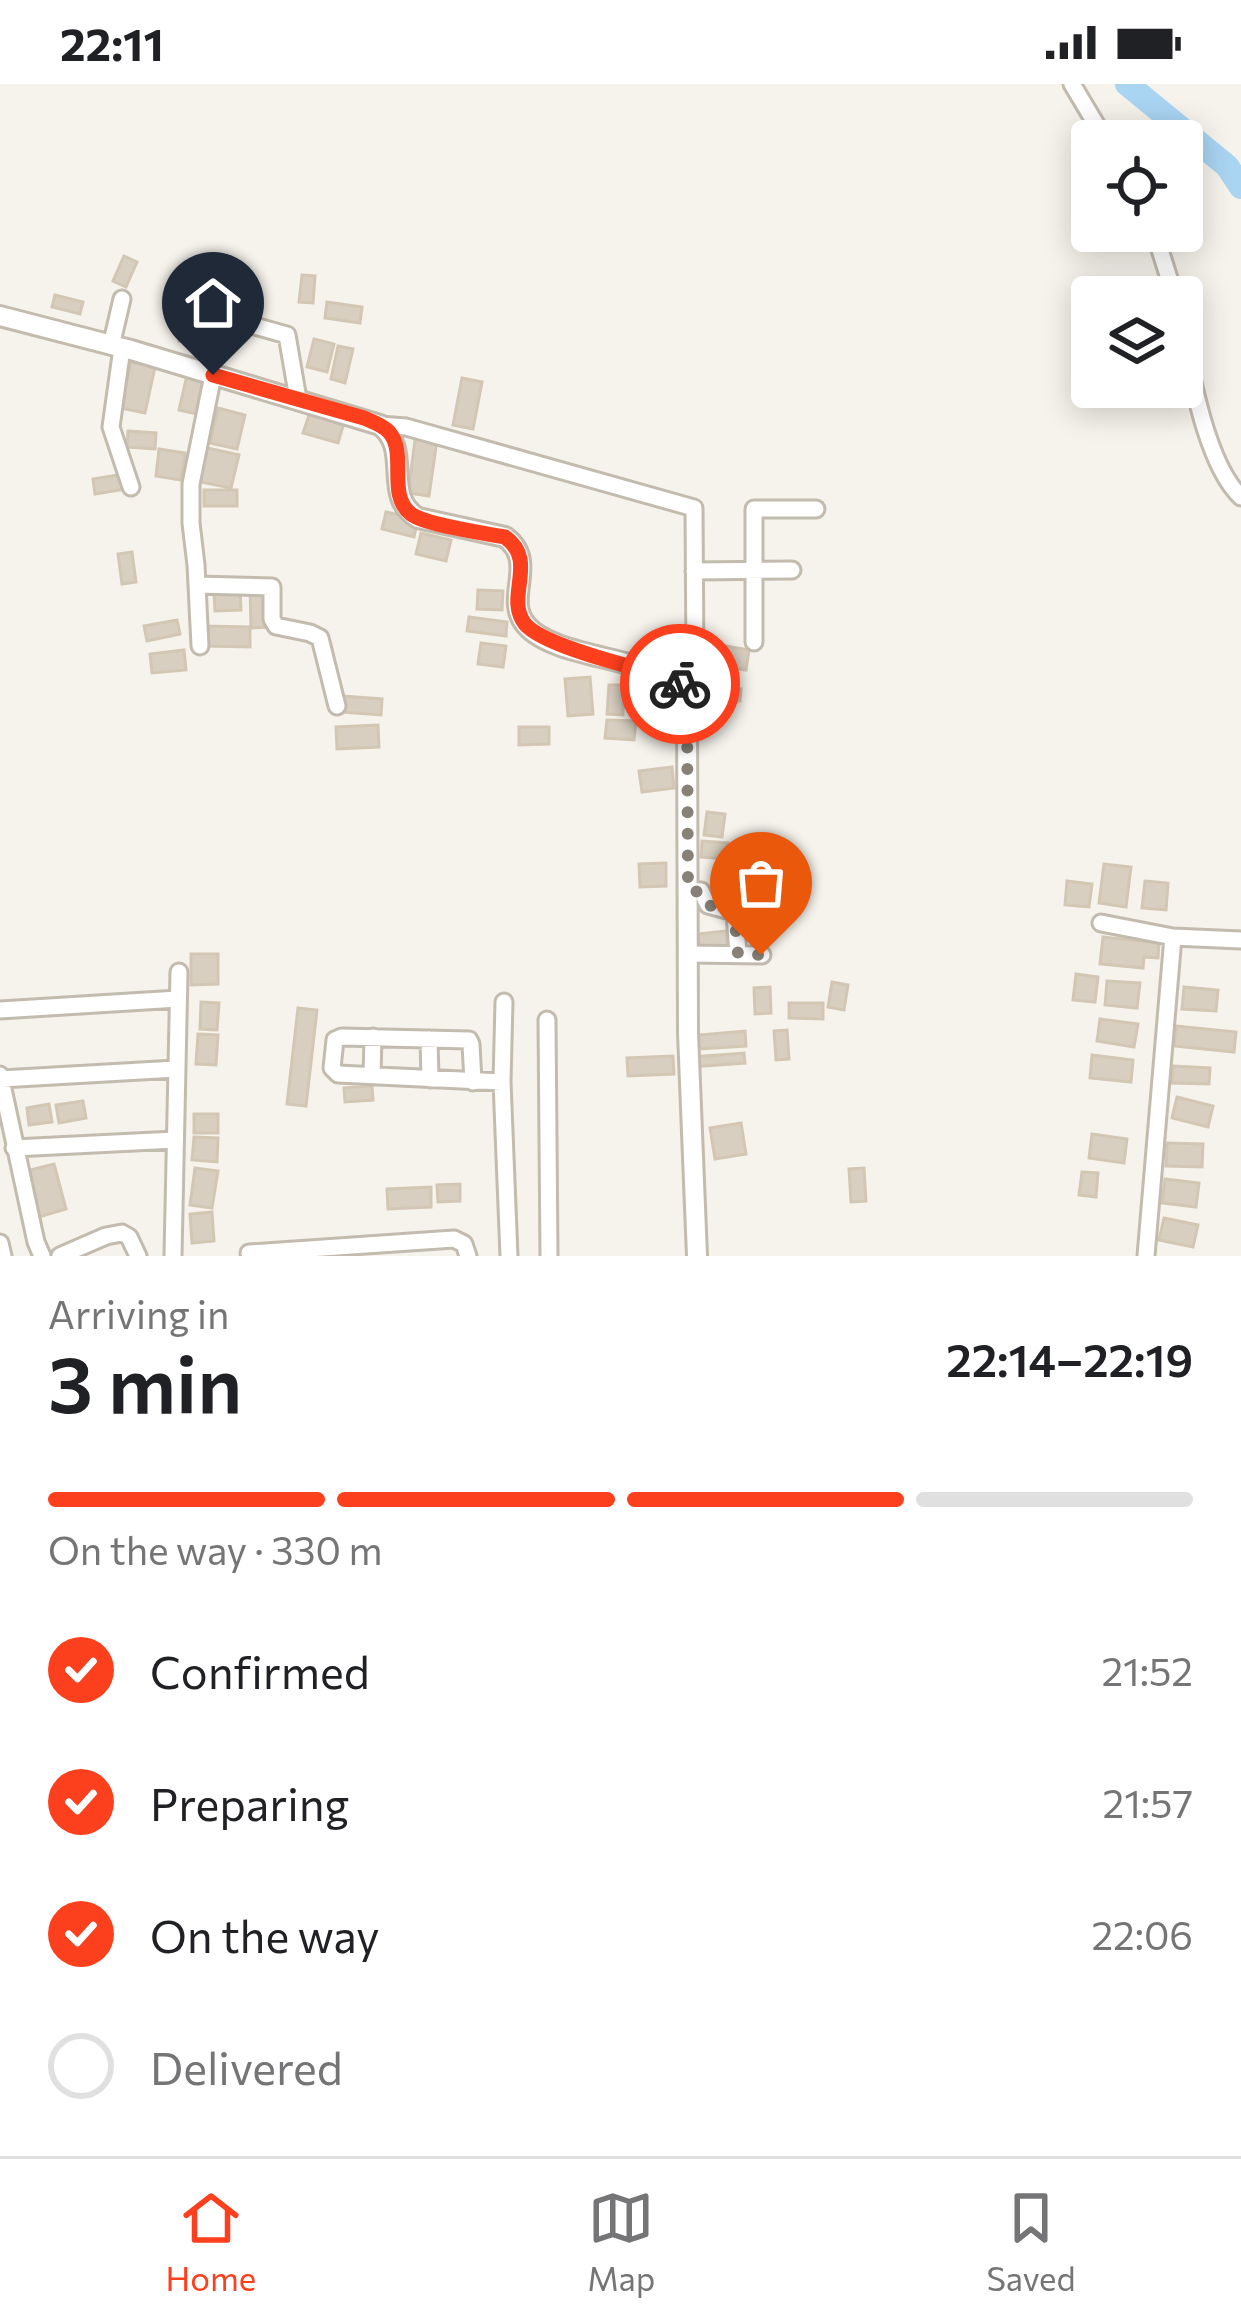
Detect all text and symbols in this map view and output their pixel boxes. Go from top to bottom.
text: 22:11 [60,15,164,70]
map controls [1071,120,1203,408]
button: locate [1071,120,1203,252]
pin [162,252,264,375]
icon: home [180,270,246,336]
button: layers [1071,276,1203,408]
courier [620,624,740,744]
icon: bike [647,651,713,717]
pin [710,832,812,955]
icon: bag [728,850,794,916]
text: Arriving in [48,1289,229,1337]
text: 22:14–22:19 [946,1331,1193,1386]
text: 3 min [48,1334,242,1429]
text: On the way · 330 m [48,1525,383,1573]
icon: check [48,1637,114,1703]
text: Confirmed [150,1643,370,1698]
text: 21:52 [1101,1646,1193,1694]
icon: check [48,1769,114,1835]
text: Preparing [150,1775,349,1830]
text: 21:57 [1103,1778,1193,1826]
icon: check [48,1901,114,1967]
text: On the way [150,1907,380,1962]
text: 22:06 [1091,1910,1193,1958]
text: Delivered [150,2039,343,2094]
tab: Home [166,2185,256,2298]
tab: Map [587,2185,655,2298]
tab: Saved [986,2185,1075,2298]

